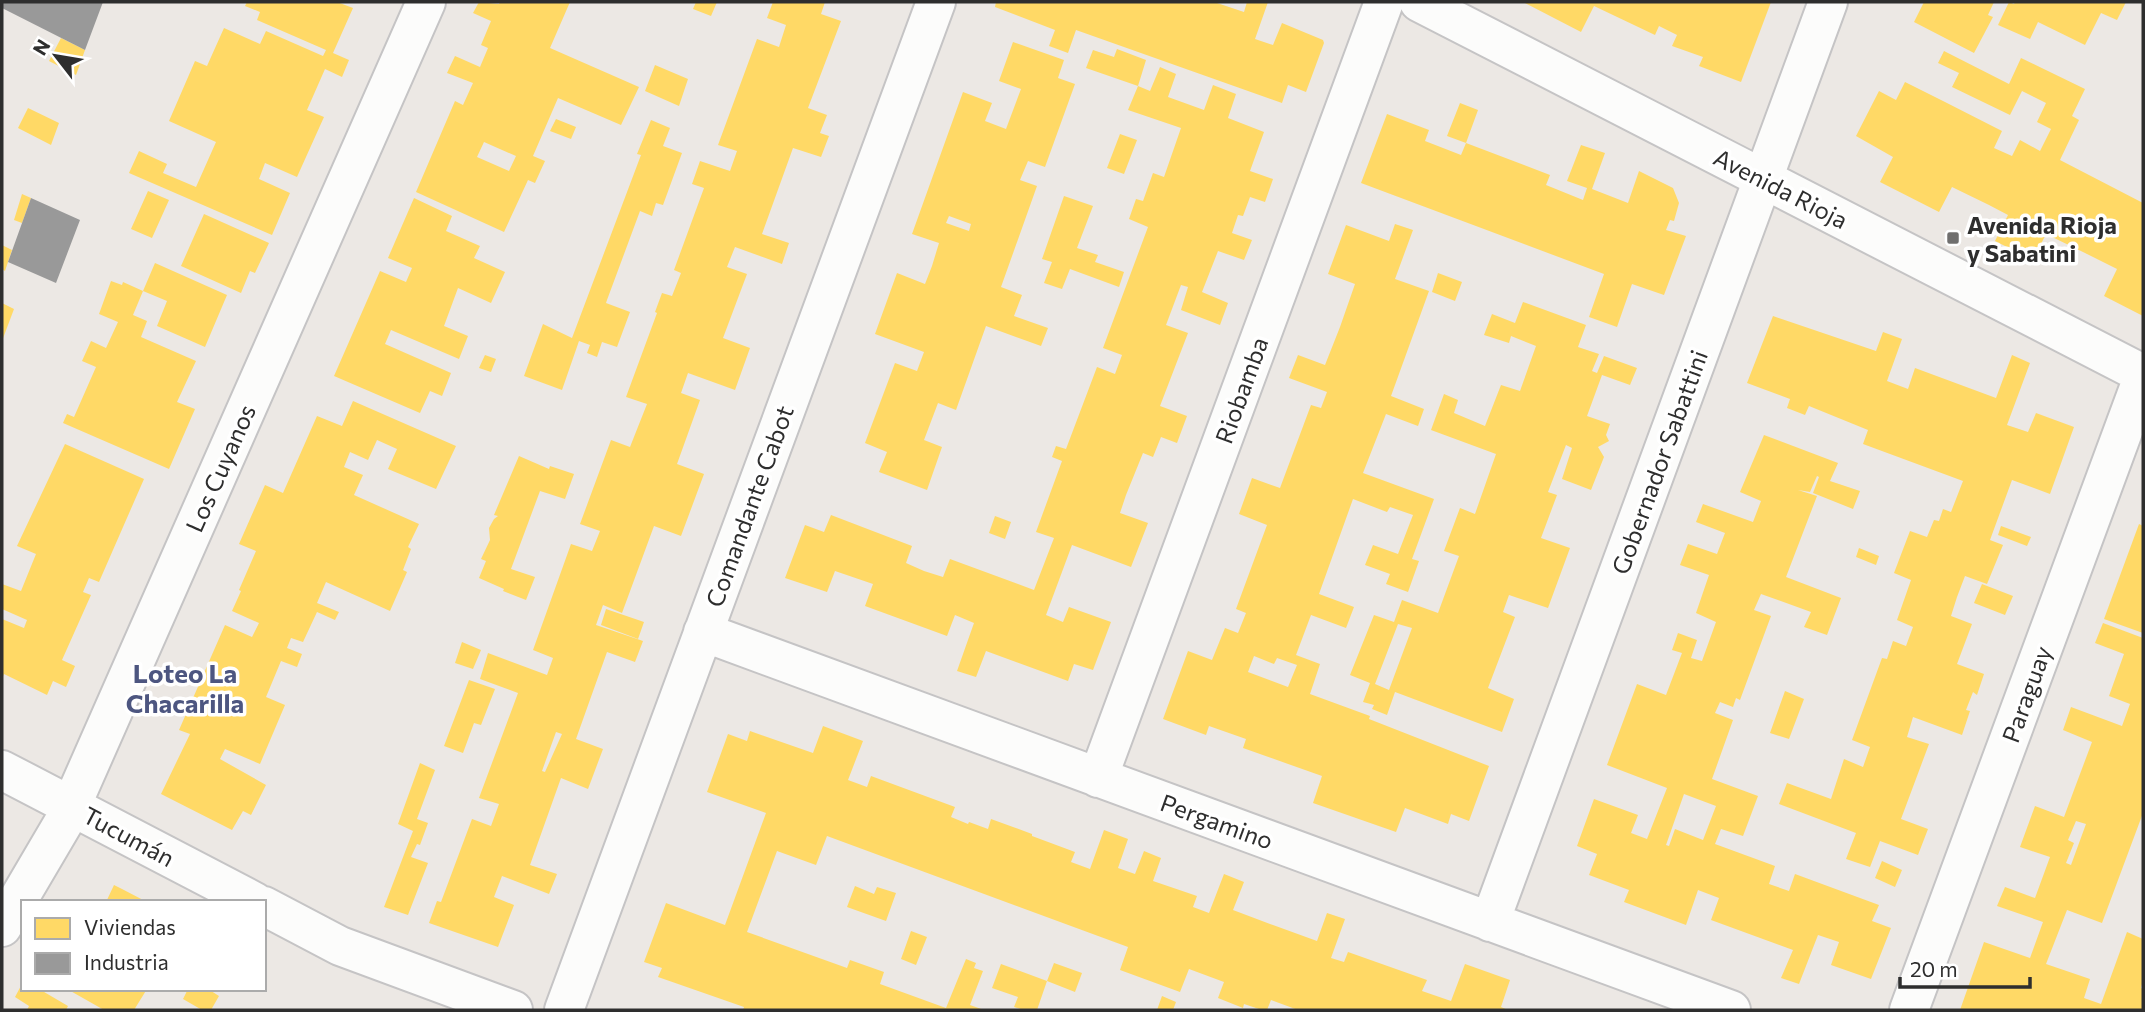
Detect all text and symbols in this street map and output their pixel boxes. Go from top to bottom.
north arrow [21,21,91,91]
text: N [27,35,55,59]
street label: Avenida Rioja [1709,142,1853,234]
place label: Avenida Rioja y Sabatini [1967,210,2117,267]
marker: Avenida Rioja y Sabatini [1945,230,1961,246]
street label: Riobamba [1208,333,1274,447]
street label: Gobernador Sabattini [1605,346,1713,578]
street label: Los Cuyanos [179,400,261,536]
street label: Comandante Cabot [699,401,799,611]
street label: Paraguay [1995,642,2057,746]
district label: Loteo La Chacarilla [126,657,244,718]
street label: Pergamino [1157,787,1277,855]
street label: Tucumán [78,800,180,872]
legend [21,900,266,991]
text: Viviendas [84,914,176,939]
scale bar [1900,946,2030,990]
text: Industria [84,949,169,974]
text: 20 m [1910,956,1958,981]

